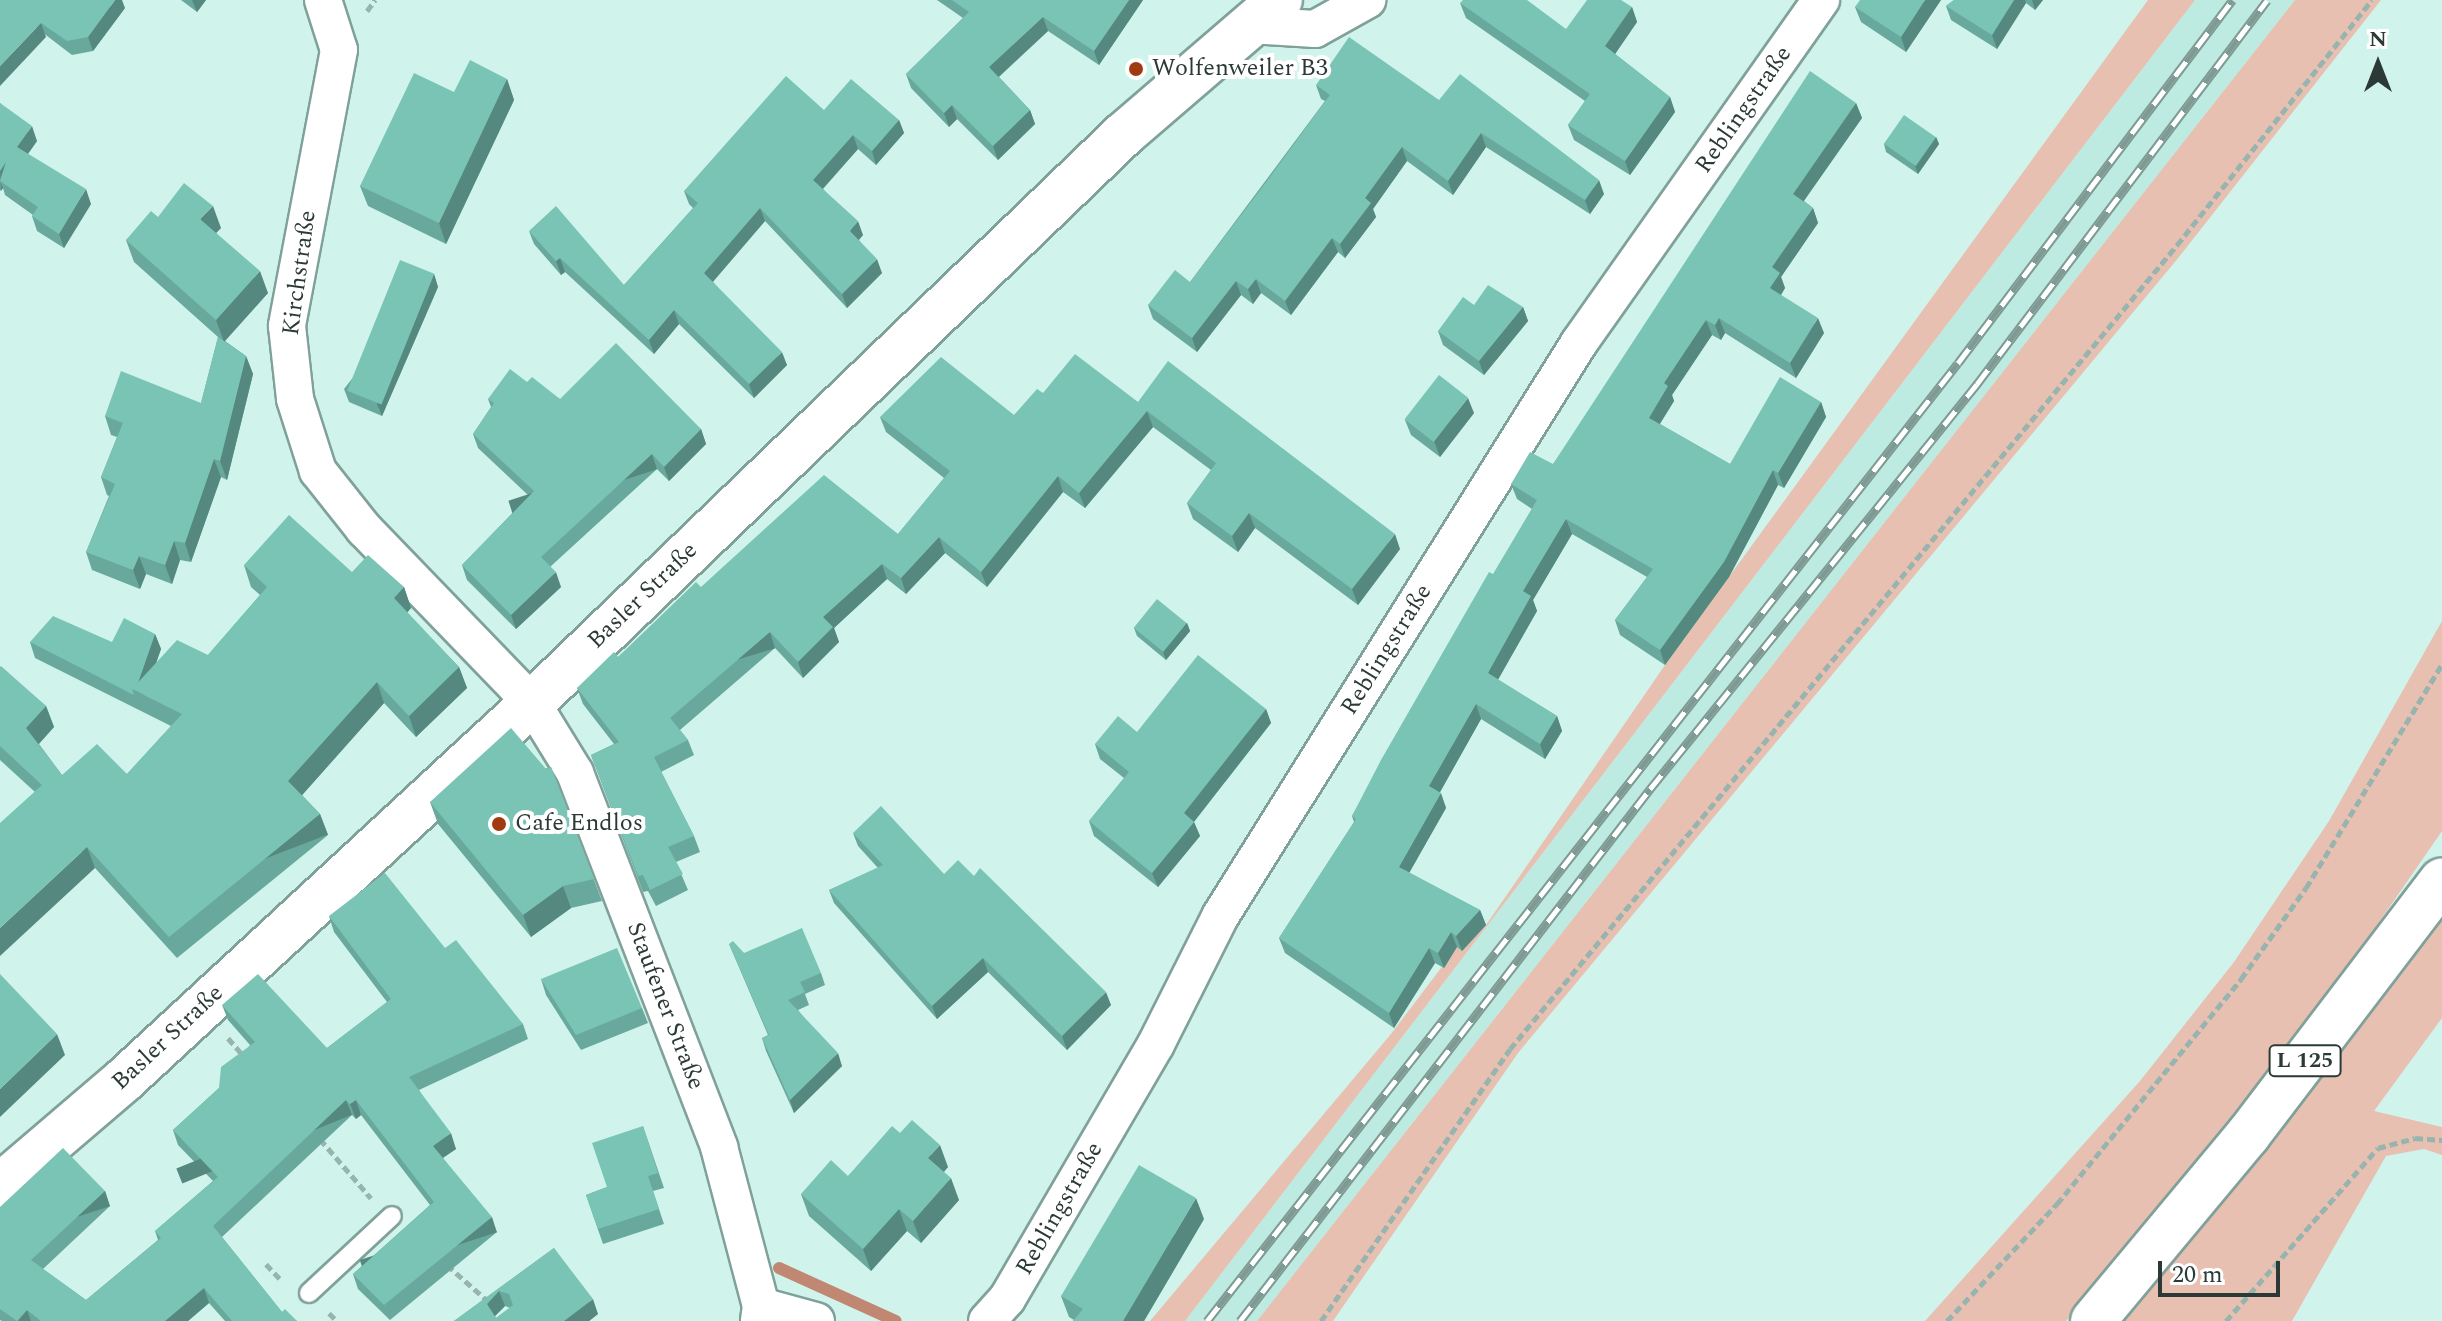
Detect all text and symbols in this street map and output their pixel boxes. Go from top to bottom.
text: N [2369,23,2387,56]
north arrow [2338,24,2418,104]
street label: Reblingstraße [1690,41,1798,179]
place label: Wolfenweiler B3 [1152,55,1328,83]
marker: Wolfenweiler B3 [1127,60,1145,78]
street label: Kirchstraße [277,209,323,337]
street label: Basler Straße [582,537,704,655]
street label: Reblingstraße [1335,579,1439,721]
place label: Cafe Endlos [515,810,643,838]
marker: Cafe Endlos [490,815,508,833]
street label: Staufener Straße [620,918,710,1094]
street label: Basler Straße [106,979,230,1097]
road number: L 125 [2267,1043,2343,1079]
street label: Reblingstraße [1010,1137,1110,1281]
scale bar [2162,1245,2284,1295]
text: 20 m [2172,1257,2223,1293]

